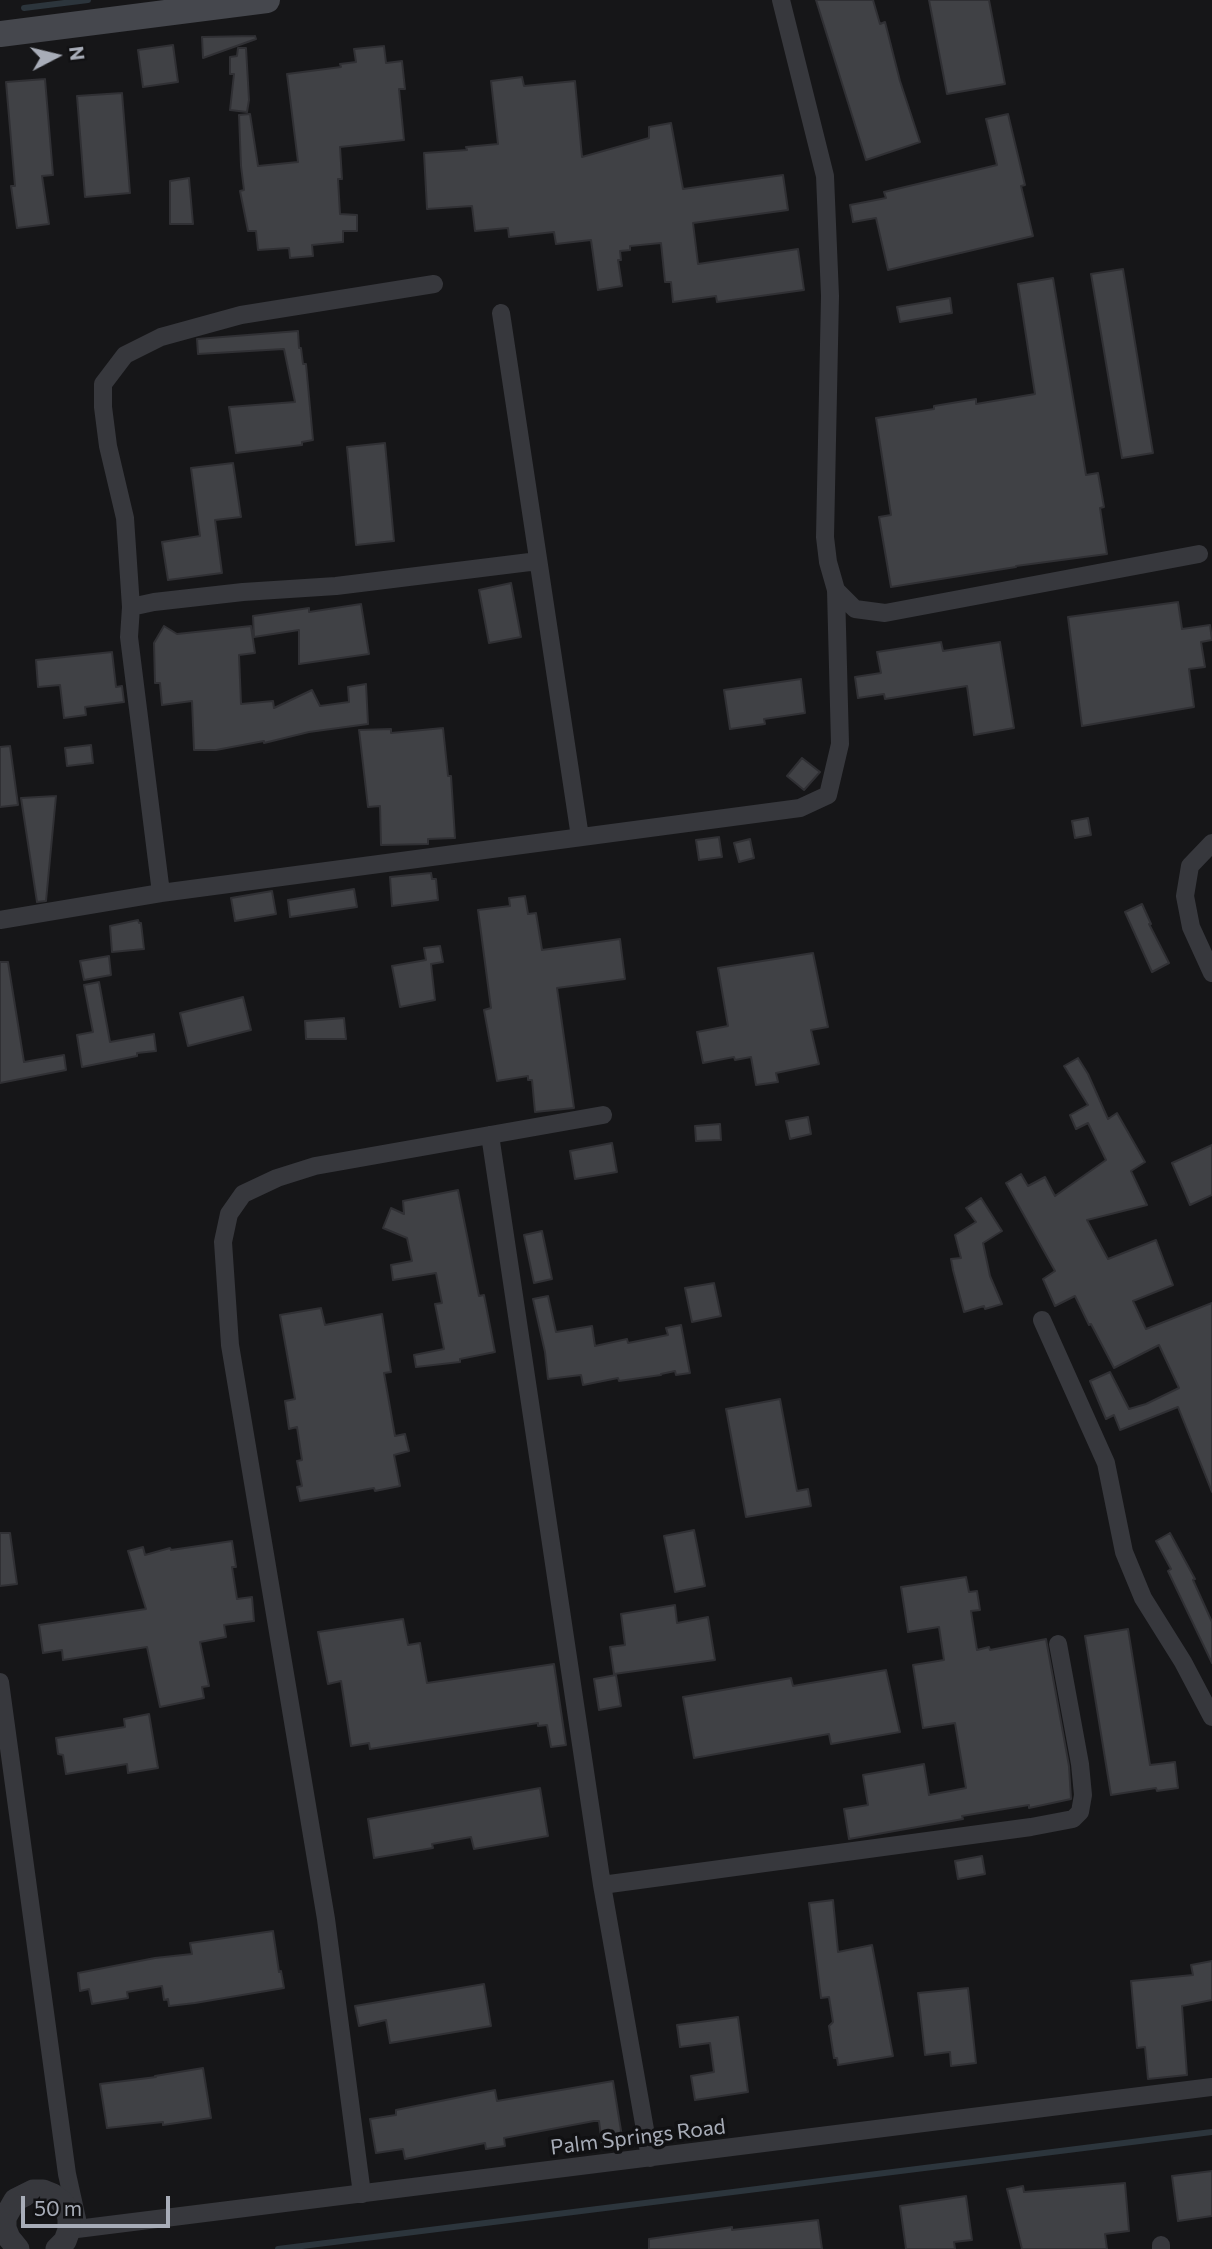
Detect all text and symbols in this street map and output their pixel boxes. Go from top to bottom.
north arrow [21,21,91,91]
text: N [65,45,90,62]
street label: Palm Springs Road [549,2114,727,2160]
scale bar [24,2182,173,2226]
text: 50 m [34,2195,82,2220]

